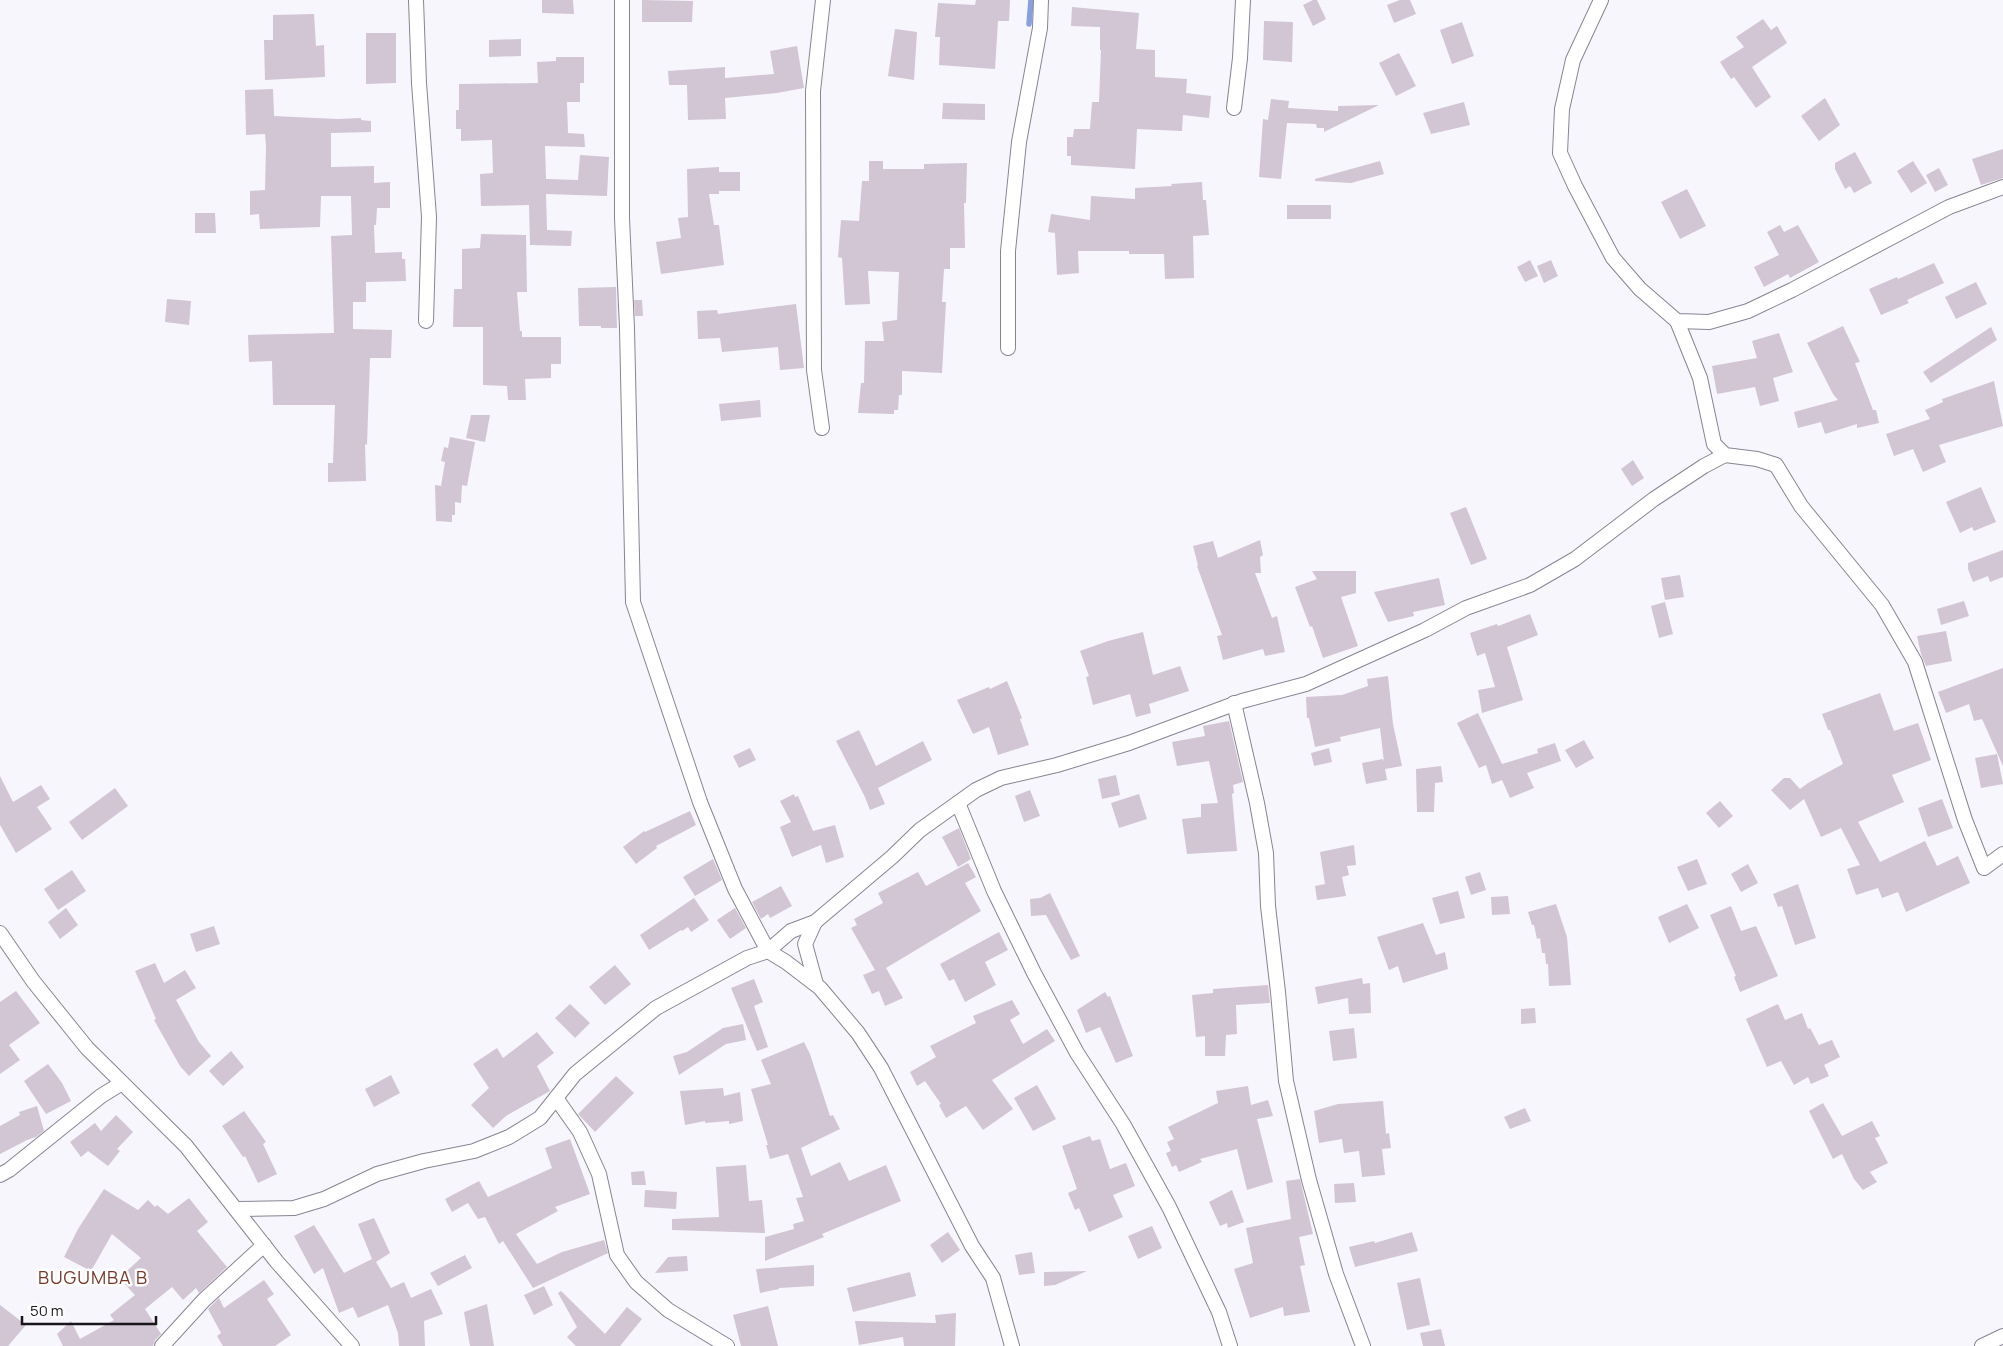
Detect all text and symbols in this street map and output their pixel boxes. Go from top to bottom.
district label: BUGUMBA B [38,1265,148,1289]
scale bar [22,1294,156,1326]
text: 50 m [30,1300,64,1321]

